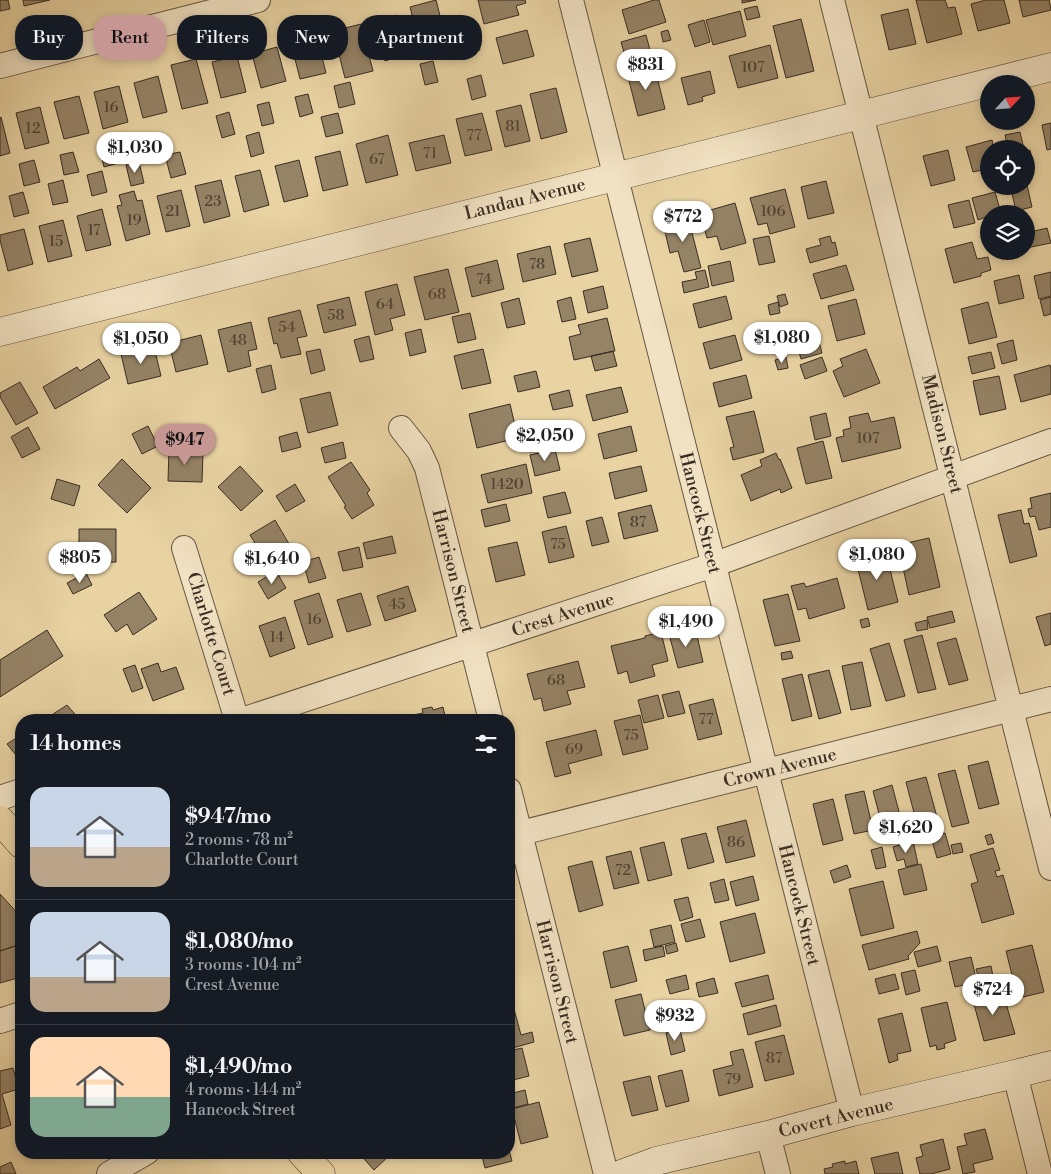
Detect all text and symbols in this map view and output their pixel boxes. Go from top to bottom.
chip: Buy [15,15,83,60]
chip: Rent [93,15,167,60]
chip: Filters [177,15,267,60]
chip: New [277,15,348,60]
chip: Apartment [358,15,482,60]
pin: $831 [616,48,676,91]
text: $831 [628,55,664,75]
house number: 107 [741,58,765,77]
north arrow [980,75,1035,130]
map controls [980,75,1035,260]
house number: 16 [103,98,119,117]
house number: 81 [505,117,521,136]
house number: 12 [25,119,41,138]
house number: 77 [466,126,482,145]
pin: $1,030 [94,132,176,174]
text: $1,030 [107,138,163,158]
button: locate [980,140,1035,195]
house number: 71 [423,144,438,163]
house number: 67 [369,150,385,169]
street label: Landau Avenue [462,173,588,225]
house number: 23 [205,192,221,211]
pin: $772 [653,200,713,243]
house number: 21 [165,202,181,221]
house number: 106 [760,202,786,221]
button: layers [980,205,1035,260]
text: $772 [664,207,702,227]
house number: 19 [126,211,142,230]
house number: 17 [87,221,101,240]
house number: 15 [49,232,63,251]
house number: 78 [529,255,545,274]
house number: 74 [476,270,492,289]
house number: 68 [428,285,446,304]
house number: 64 [376,295,394,314]
house number: 58 [327,306,345,325]
house number: 54 [278,318,296,337]
pin: $1,050 [100,322,182,365]
pin: $1,080 [741,322,823,364]
text: $1,080 [754,328,810,348]
text: $1,050 [113,329,169,349]
house number: 48 [229,331,247,350]
street label: Madison Street [916,372,968,497]
pin: $2,050 [504,420,586,462]
pin: $947 [155,424,215,466]
text: $2,050 [516,426,574,446]
house number: 107 [856,429,880,448]
text: $947 [166,430,204,450]
street label: Hancock Street [674,450,726,577]
house number: 1420 [490,475,524,494]
street label: Harrison Street [426,507,480,636]
house number: 87 [630,513,647,532]
house number: 75 [550,535,566,554]
pin: $1,080 [836,538,918,581]
pin: $805 [50,542,110,584]
pin: $1,640 [231,542,313,585]
text: $1,080 [849,545,905,565]
text: $805 [59,548,101,568]
text: $1,640 [244,549,300,569]
street label: Charlotte Court [181,570,241,699]
street label: Crest Avenue [509,588,617,642]
house number: 45 [388,595,406,614]
pin: $1,490 [645,606,727,648]
house number: 16 [306,610,322,629]
text: $1,490 [659,612,713,632]
house number: 14 [270,628,284,647]
house number: 68 [547,671,565,690]
house number: 77 [698,710,714,729]
house number: 75 [623,726,639,745]
icon: filters [472,730,500,758]
text: 14 homes [30,731,121,757]
house number: 69 [565,740,583,759]
street label: Crown Avenue [721,743,839,793]
text: $947/mo [185,804,271,830]
icon: home [70,807,130,867]
pin: $1,620 [865,812,947,854]
text: $1,620 [879,818,933,838]
text: 2 rooms · 78 m² [185,830,293,850]
house number: 86 [727,833,745,852]
street label: Hancock Street [773,842,825,969]
text: Charlotte Court [185,850,299,870]
house number: 72 [615,861,631,880]
street label: Harrison Street [530,918,584,1047]
text: $1,080/mo [185,929,294,955]
icon: home [70,932,130,992]
text: 3 rooms · 104 m² [185,955,302,975]
pin: $724 [963,974,1023,1016]
text: Crest Avenue [185,975,280,995]
text: $724 [973,980,1013,1000]
pin: $932 [645,1000,705,1042]
text: $932 [655,1006,695,1026]
house number: 87 [766,1049,783,1068]
text: $1,490/mo [185,1054,292,1080]
icon: home [70,1057,130,1117]
house number: 79 [725,1070,741,1089]
text: 4 rooms · 144 m² [185,1080,301,1100]
street label: Covert Avenue [776,1093,896,1143]
text: Hancock Street [185,1100,296,1120]

